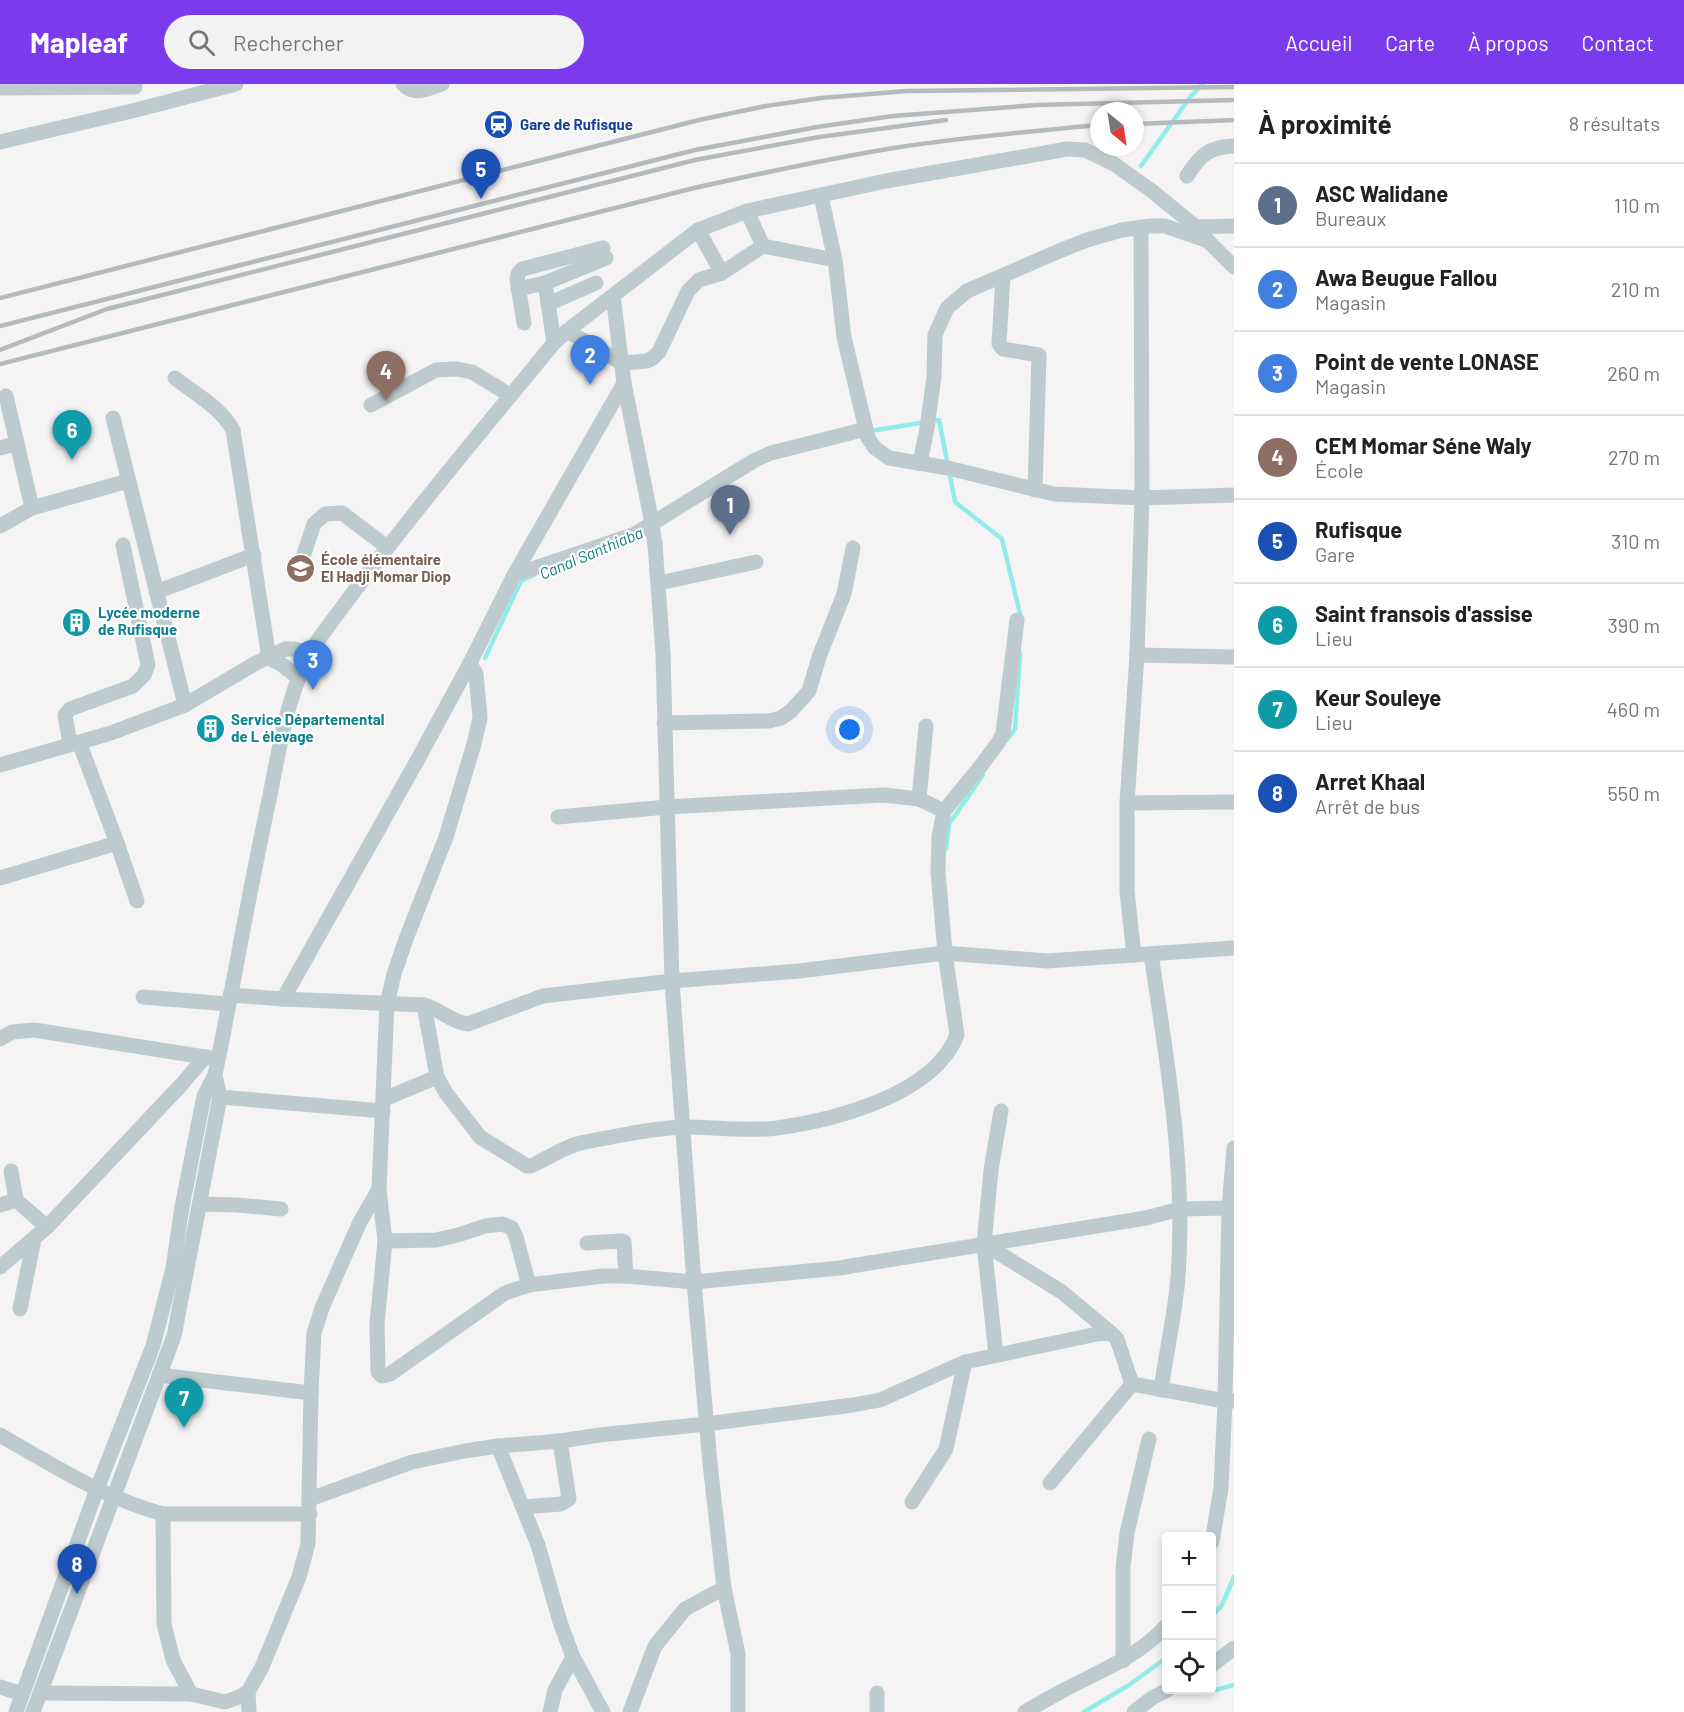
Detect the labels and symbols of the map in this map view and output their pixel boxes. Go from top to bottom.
north arrow [1090,102,1144,156]
station icon: Gare de Rufisque [483,109,515,141]
place label: Gare de Rufisque [520,115,633,133]
pin: 5 [462,150,500,199]
pin: 2 [570,336,610,385]
pin: 4 [366,352,406,401]
pin: 6 [52,410,92,460]
pin: 1 [710,486,750,535]
water label: Canal Santhiaba [536,522,645,583]
place label: École élémentaire El Hadji Momar Diop [321,550,451,585]
school or university icon: École élémentaire El Hadji Momar Diop [284,553,316,585]
place label: Lycée moderne de Rufisque [98,603,200,638]
building icon: Lycée moderne de Rufisque [61,606,93,638]
pin: 3 [294,640,332,690]
place label: Service Départemental de L élevage [231,710,384,745]
building icon: Service Départemental de L élevage [194,713,226,745]
your location [835,715,864,744]
pin: 7 [164,1378,204,1428]
pin: 8 [58,1544,97,1594]

